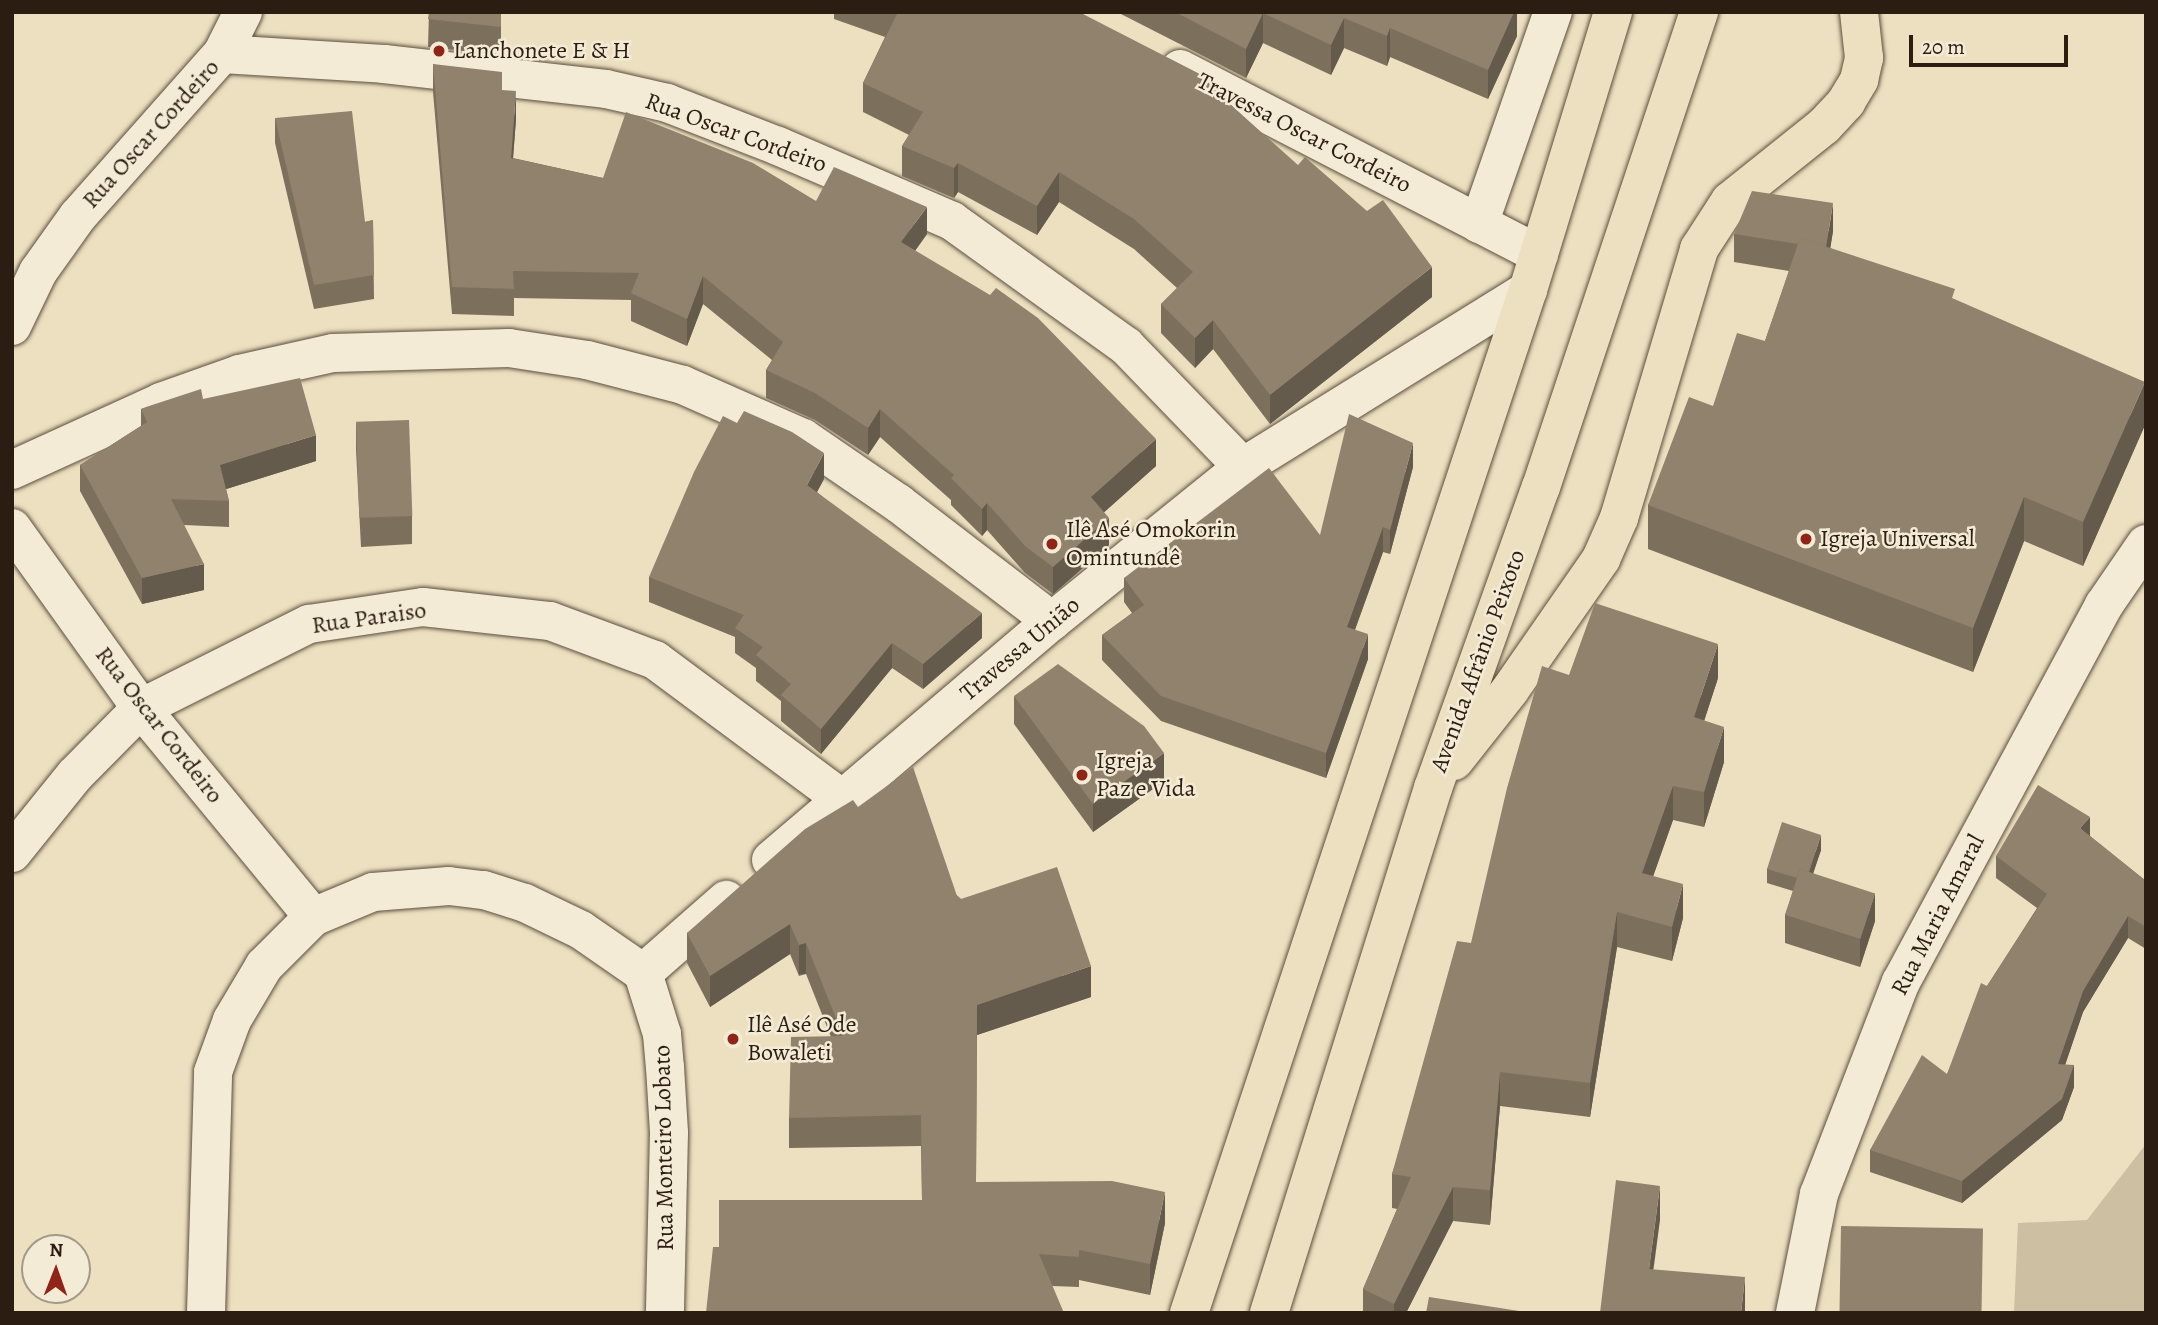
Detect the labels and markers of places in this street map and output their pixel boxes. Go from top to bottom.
place label: Lanchonete E & H [453,37,630,65]
marker: Lanchonete E & H [431,43,447,59]
place label: Ilê Asé Omokorin Omintundê [1066,516,1236,572]
place label: Igreja Universal [1820,525,1975,553]
marker: Igreja Universal [1798,531,1814,547]
marker: Ilê Asé Omokorin Omintundê [1044,536,1060,552]
place label: Igreja Paz e Vida [1096,747,1196,803]
marker: Igreja Paz e Vida [1074,767,1090,783]
place label: Ilê Asé Ode Bowaleti [747,1011,856,1067]
marker: Ilê Asé Ode Bowaleti [725,1031,741,1047]

